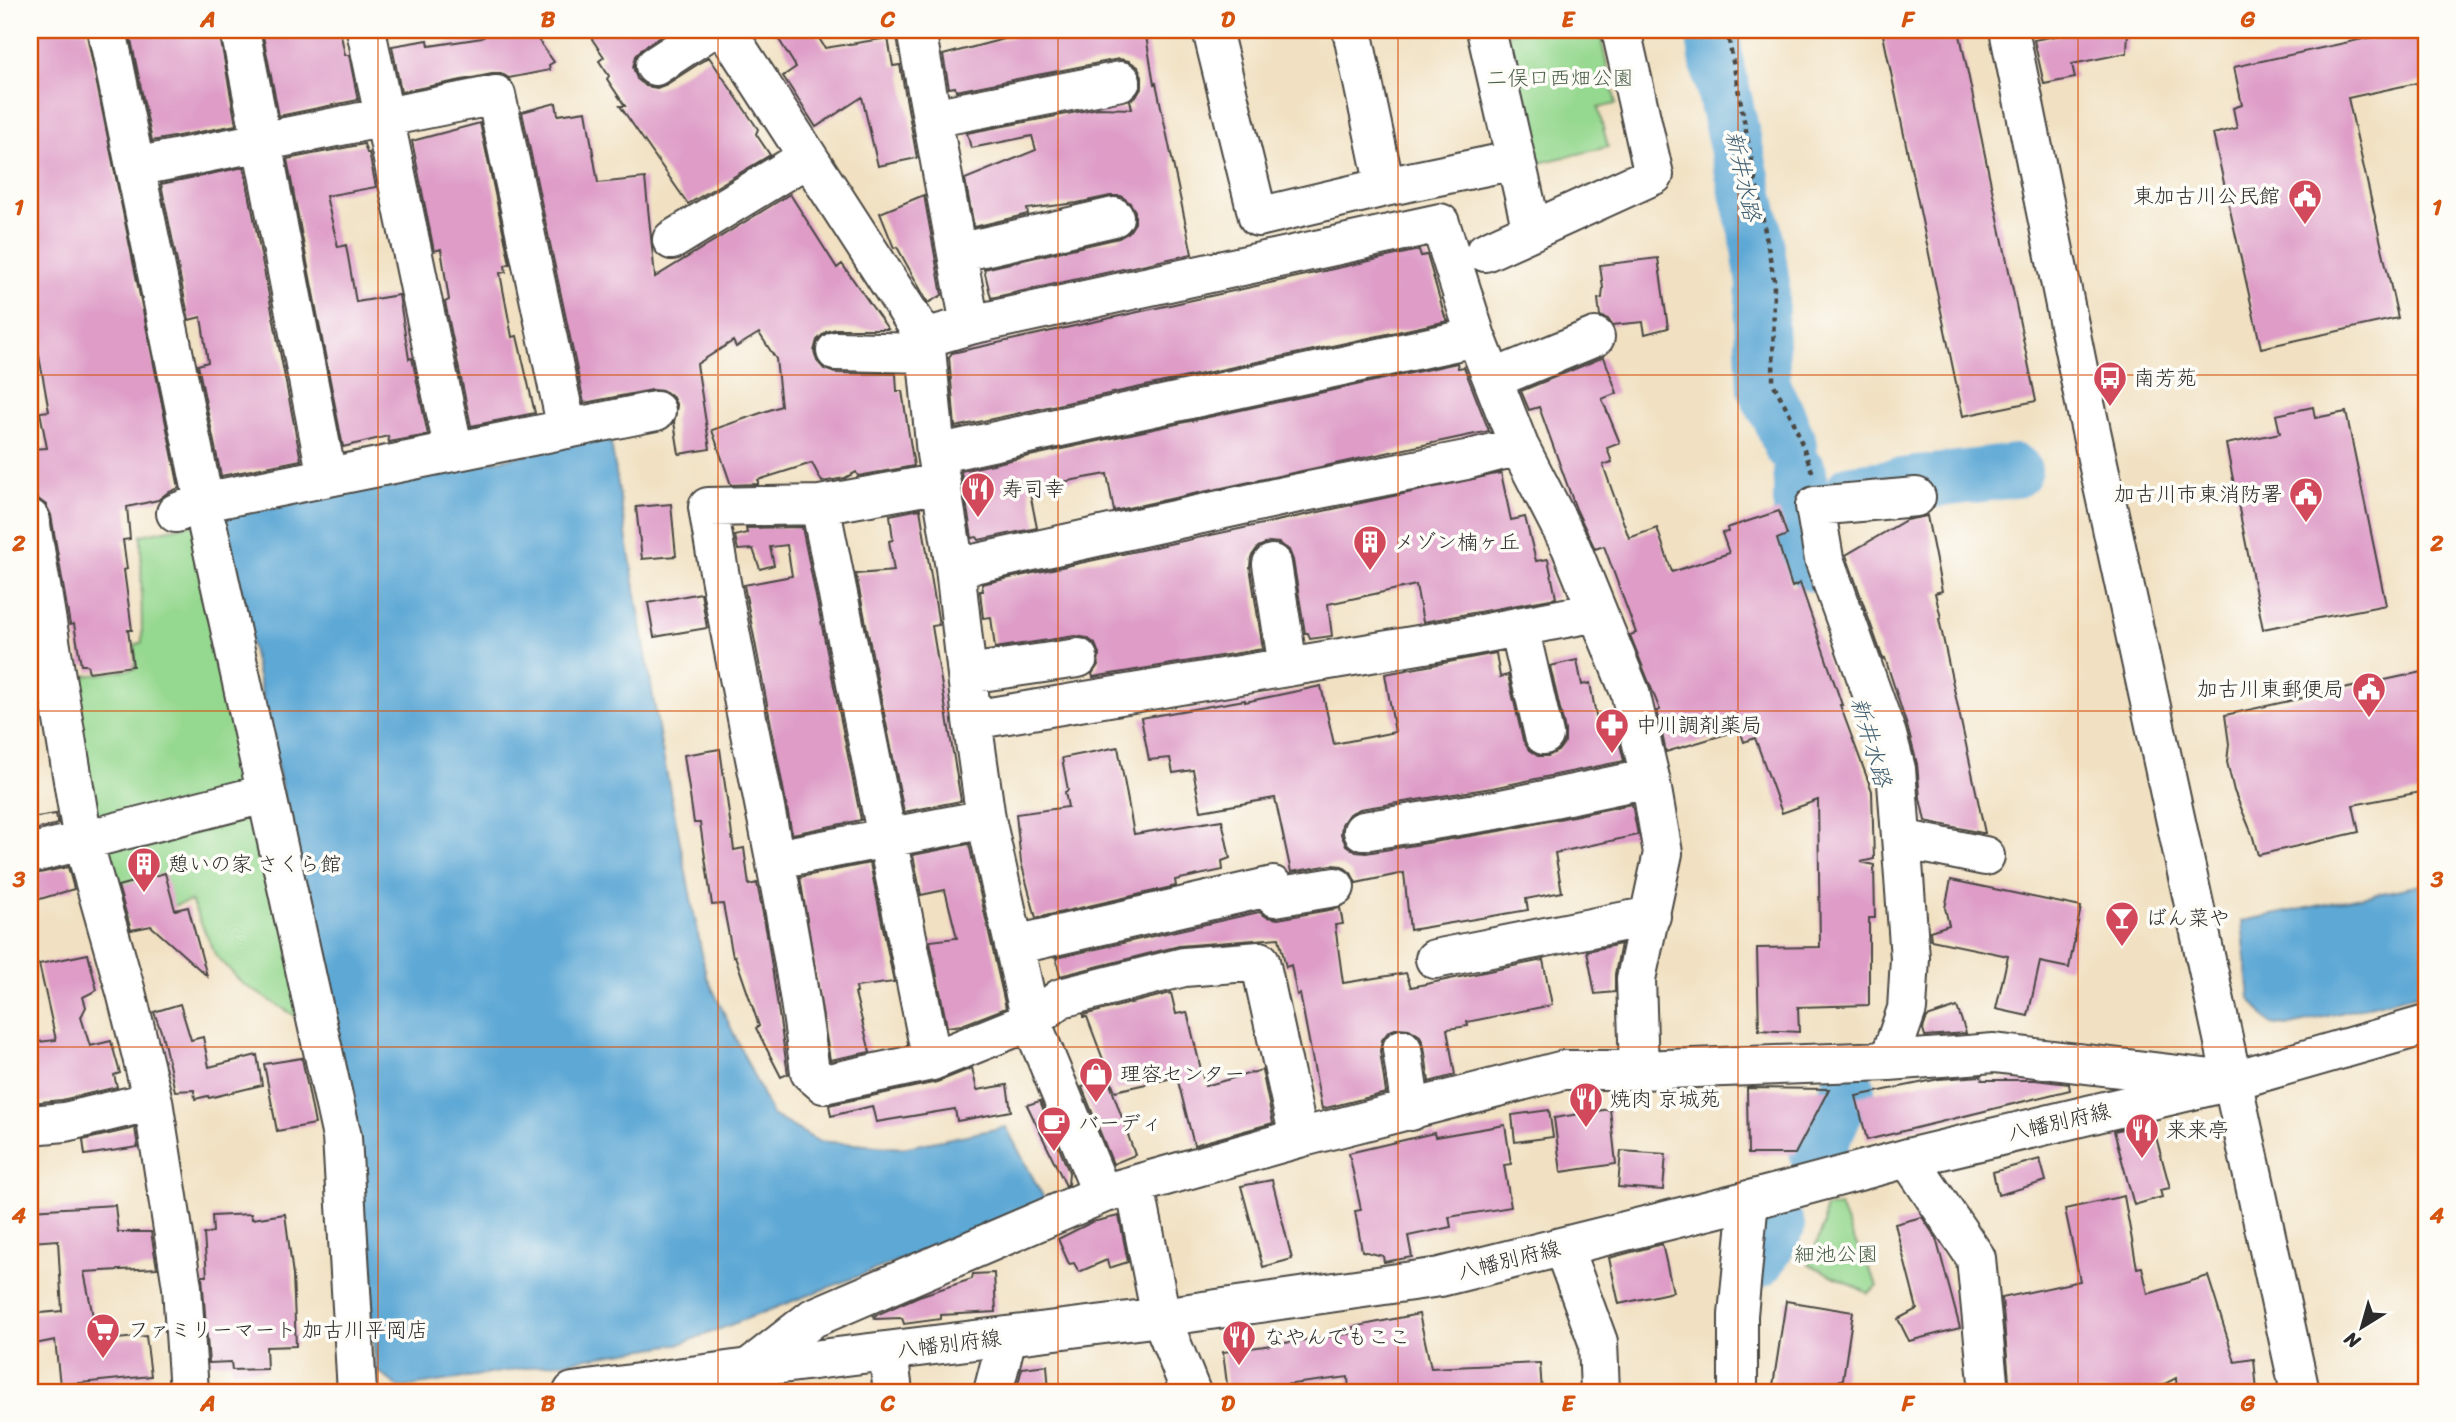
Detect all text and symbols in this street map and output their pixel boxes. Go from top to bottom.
text: A [199,0,216,40]
text: B [541,0,556,40]
text: C [880,0,896,40]
text: D [1221,0,1236,40]
text: E [1562,0,1577,40]
text: F [1901,0,1916,40]
text: G [2240,0,2256,40]
park label: 二俣口西畑公園 [1487,59,1634,97]
water label: 新井水路 [1713,127,1773,227]
place label: 東加古川公民館 [2133,177,2280,215]
public building icon: 東加古川公民館 [2286,177,2324,226]
text: 1 [14,187,24,228]
text: 1 [2432,187,2442,228]
bus stop icon: 南芳苑 [2091,359,2129,408]
place label: 南芳苑 [2134,359,2197,397]
restaurant icon: 寿司幸 [959,470,997,519]
place label: 寿司幸 [1002,470,1065,508]
place label: 加古川市東消防署 [2114,475,2282,513]
public building icon: 加古川市東消防署 [2287,475,2325,524]
text: 2 [11,523,26,564]
building icon: メゾン楠ヶ丘 [1351,523,1389,572]
place label: メゾン楠ヶ丘 [1394,523,1520,561]
text: 2 [2429,523,2444,564]
place label: 加古川東郵便局 [2197,670,2344,708]
public building icon: 加古川東郵便局 [2350,670,2388,719]
water label: 新井水路 [1839,692,1904,794]
pharmacy icon: 中川調剤薬局 [1593,706,1631,755]
place label: 中川調剤薬局 [1636,706,1762,744]
building icon: 憩いの家 さくら館 [125,845,163,894]
place label: 憩いの家 さくら館 [168,845,341,883]
text: 3 [12,859,26,900]
text: 3 [2430,859,2444,900]
bar icon: ばん菜や [2103,899,2141,948]
place label: ばん菜や [2146,899,2230,937]
shop icon: 理容センター [1077,1055,1115,1104]
place label: 理容センター [1120,1055,1245,1093]
restaurant icon: 焼肉 京城苑 [1567,1080,1605,1129]
place label: 焼肉 京城苑 [1610,1080,1720,1118]
street label: 八幡別府線 [2004,1092,2114,1152]
cafe icon: バーディ [1035,1104,1073,1153]
place label: バーディ [1078,1104,1162,1142]
restaurant icon: 来来亭 [2123,1111,2161,1160]
place label: 来来亭 [2166,1111,2229,1149]
text: 4 [11,1195,27,1236]
text: 4 [2429,1195,2445,1236]
street label: 八幡別府線 [1453,1229,1565,1291]
park label: 細池公園 [1794,1235,1878,1273]
north arrow [2326,1292,2396,1362]
supermarket icon: ファミリーマート 加古川平岡店 [84,1311,122,1360]
place label: ファミリーマート 加古川平岡店 [128,1311,428,1349]
restaurant icon: なやんでもここ [1220,1318,1258,1367]
place label: なやんでもここ [1264,1318,1410,1356]
street label: 八幡別府線 [895,1319,1003,1369]
text: N [2336,1323,2368,1358]
text: A [199,1383,216,1422]
text: B [541,1383,556,1422]
text: C [880,1383,896,1422]
text: D [1221,1383,1236,1422]
text: E [1562,1383,1577,1422]
text: F [1901,1383,1916,1422]
text: G [2240,1383,2256,1422]

